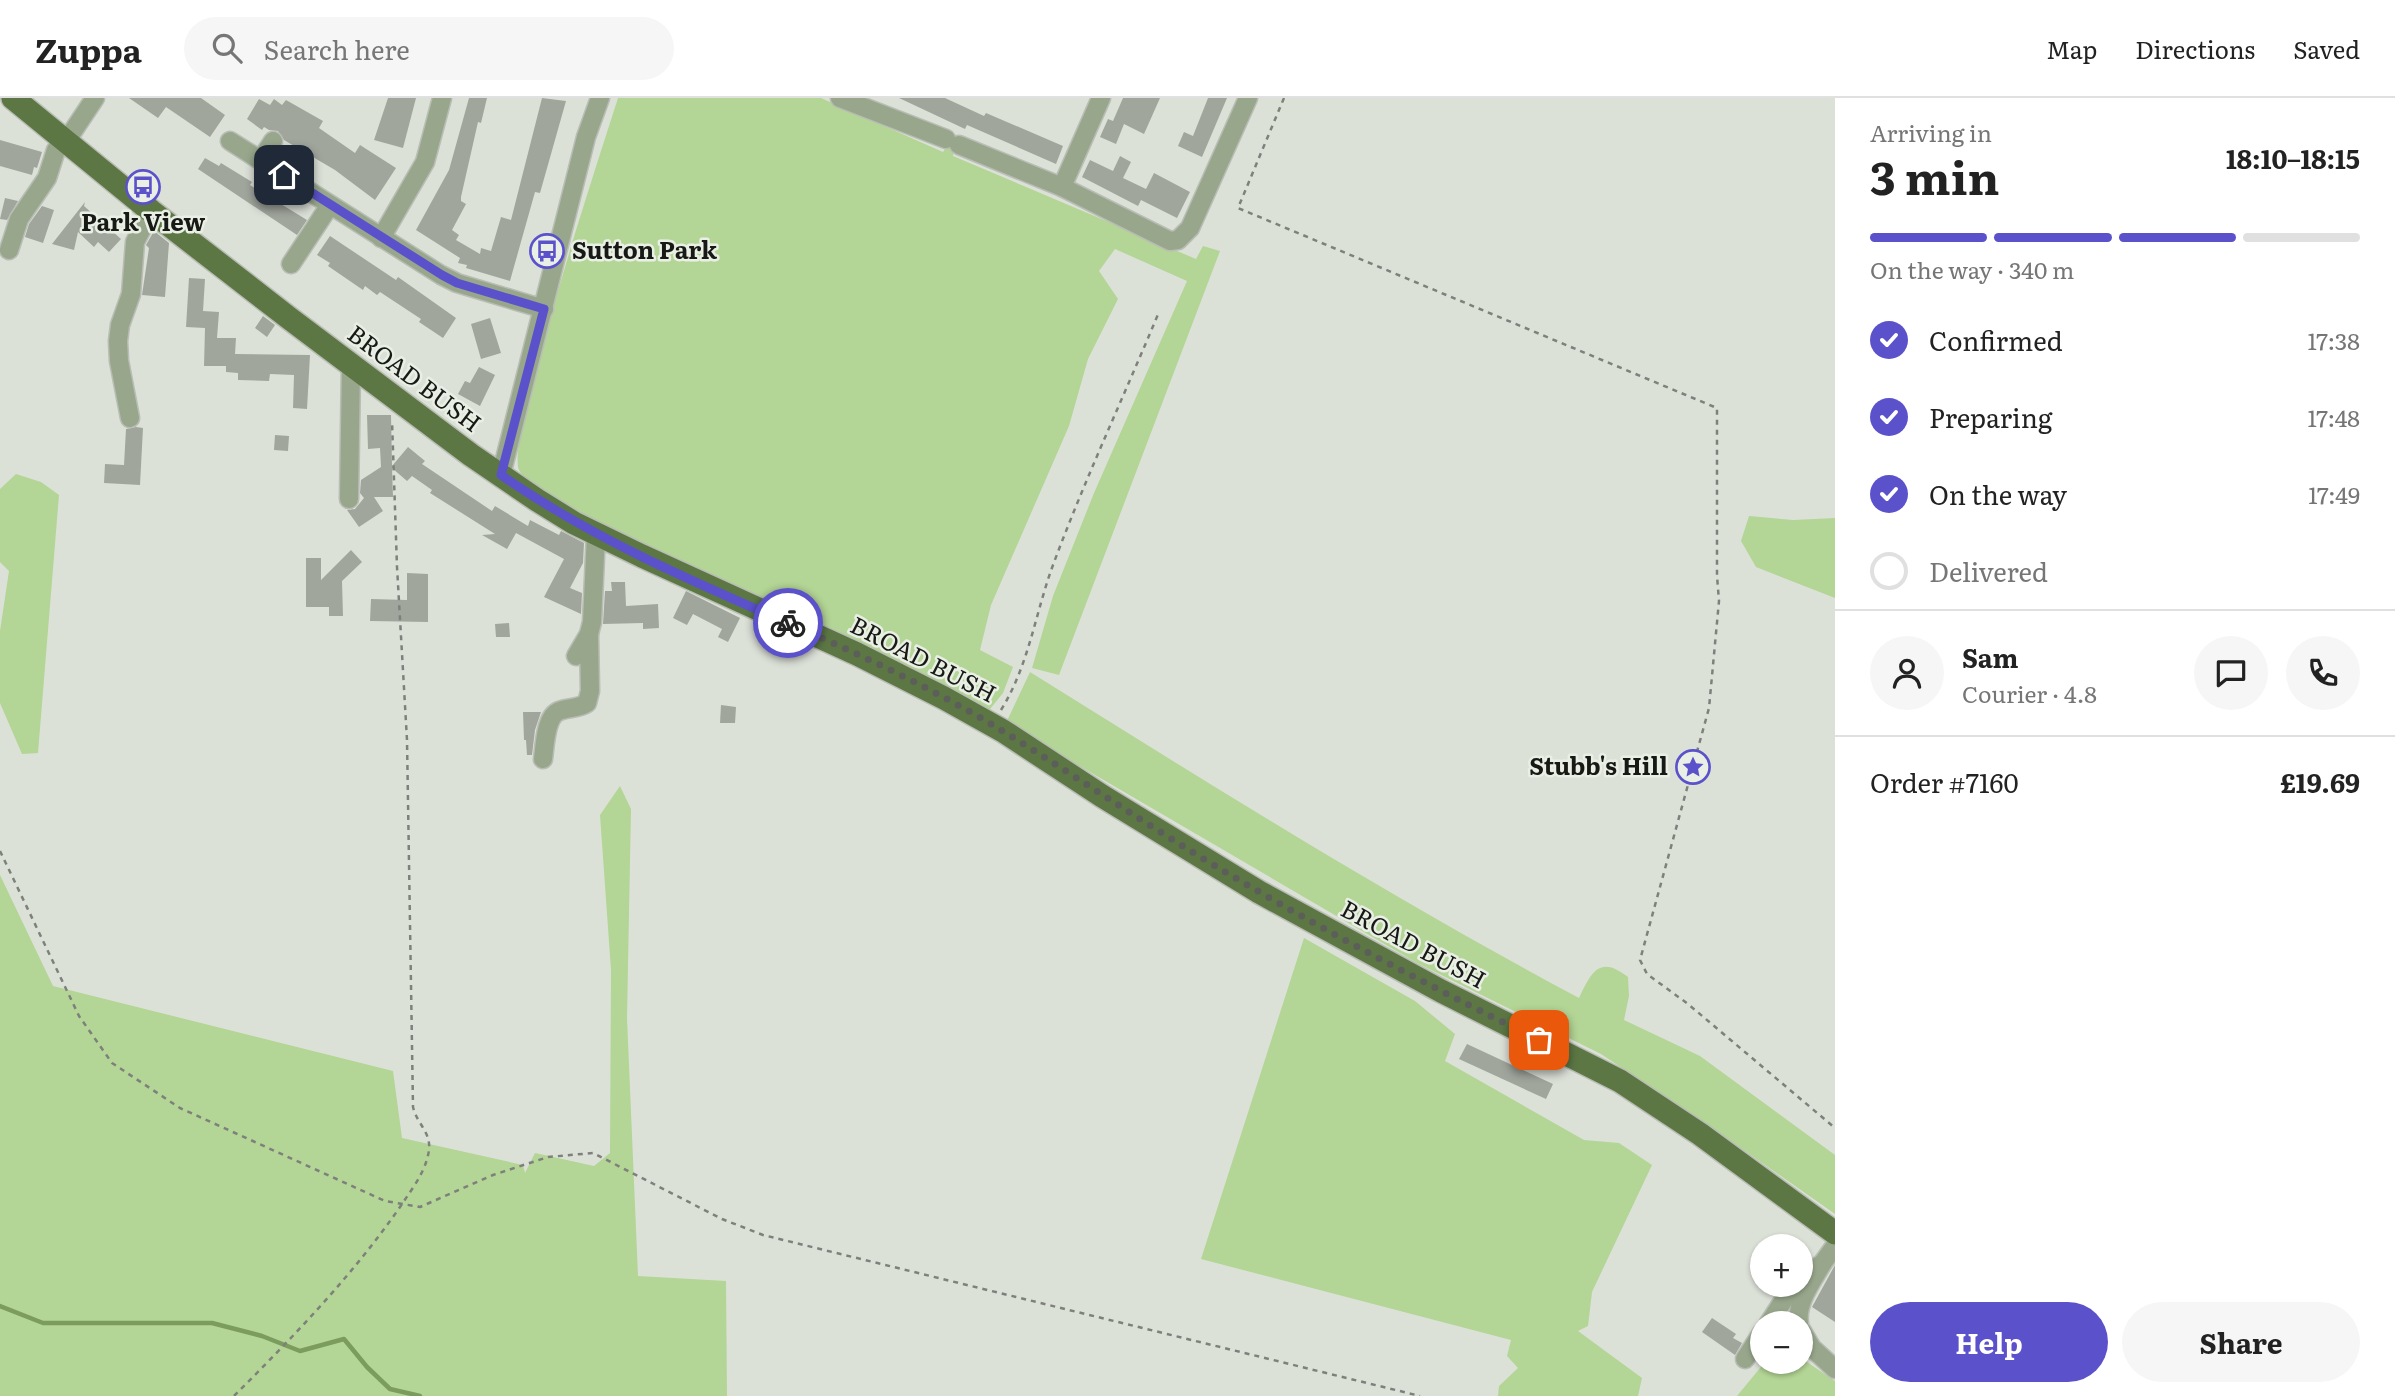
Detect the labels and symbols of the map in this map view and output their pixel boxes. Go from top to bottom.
pin [254,145,314,205]
bus stop icon: Park View [124,168,162,206]
place label: Park View [81,203,205,238]
place label: Sutton Park [572,231,718,266]
bus stop icon: Sutton Park [528,232,566,270]
street label: BROAD BUSH [341,315,490,439]
courier [753,588,823,658]
street label: BROAD BUSH [845,606,1003,710]
place label: Stubb's Hill [1529,747,1668,782]
place icon: Stubb's Hill [1674,748,1712,786]
street label: BROAD BUSH [1336,890,1493,996]
pin [1509,1010,1569,1070]

